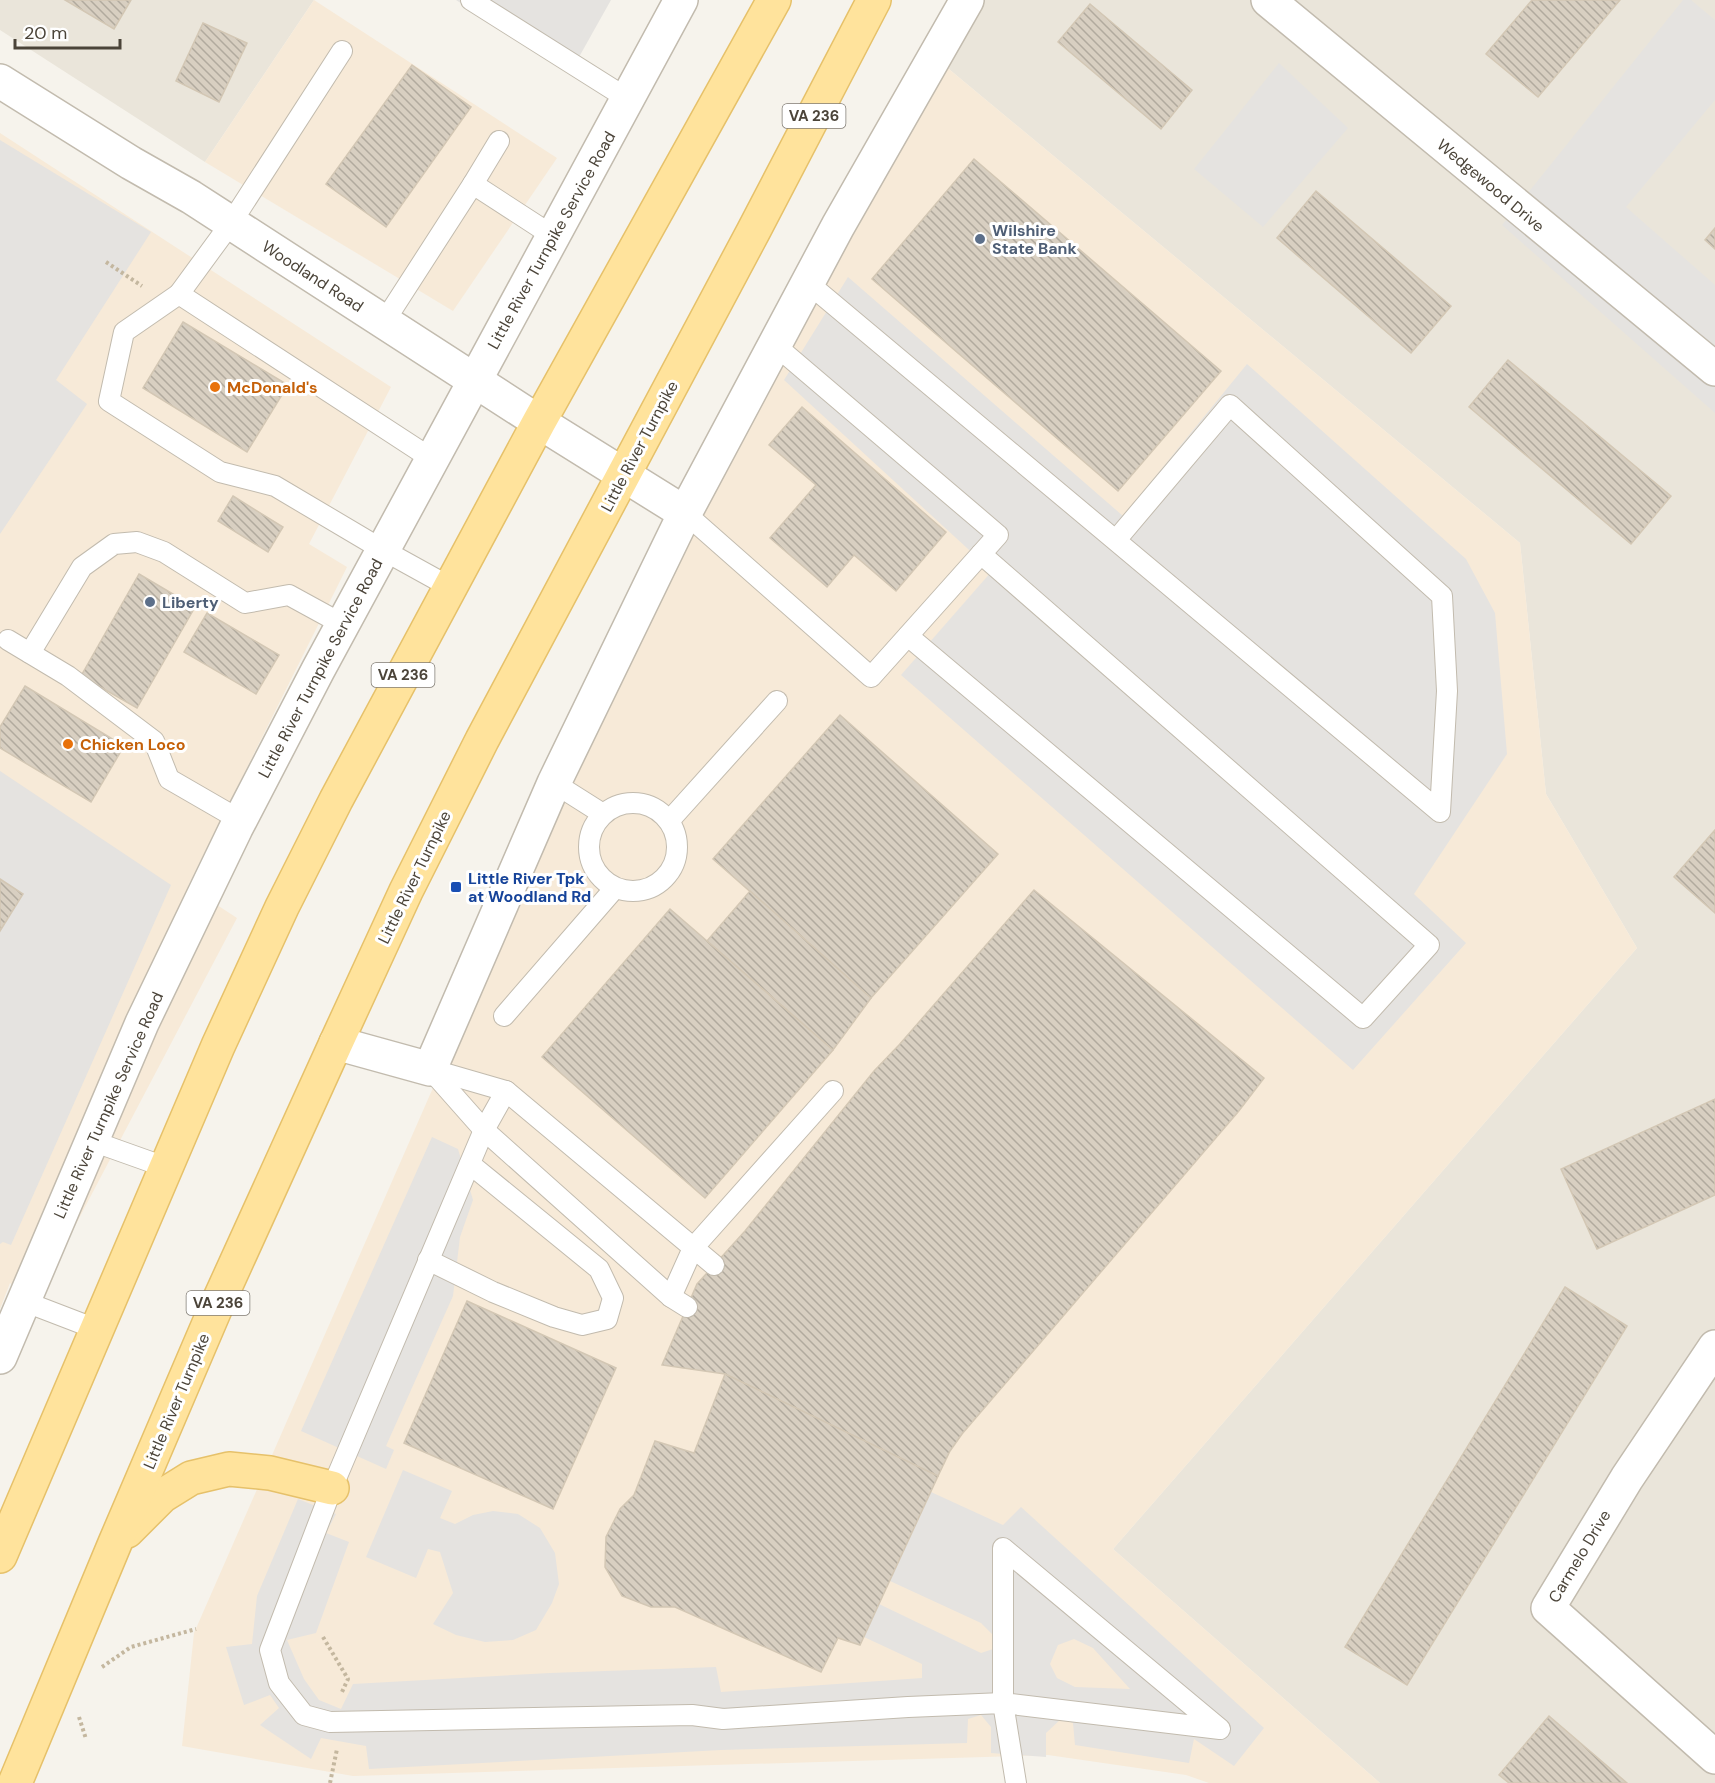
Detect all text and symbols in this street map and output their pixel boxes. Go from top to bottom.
scale bar [15,12,120,50]
text: 20 m [24,21,67,45]
road number: VA 236 [782,104,846,128]
street label: Little River Turnpike Service Road [483,128,620,353]
street label: Wedgewood Drive [1433,134,1549,237]
place label: Wilshire State Bank [992,220,1077,259]
marker: Wilshire State Bank [973,232,987,246]
street label: Woodland Road [258,236,367,317]
place label: McDonald's [227,377,318,398]
street label: Little River Turnpike [596,377,683,515]
marker: McDonald's [208,380,222,394]
street label: Little River Turnpike Service Road [253,555,387,782]
place label: Liberty [162,592,219,613]
marker: Liberty [143,595,157,609]
road number: VA 236 [372,663,434,687]
place label: Chicken Loco [80,734,185,755]
marker: Chicken Loco [61,737,75,751]
street label: Little River Turnpike [373,807,456,947]
place label: Little River Tpk at Woodland Rd [468,868,591,907]
marker: Little River Tpk at Woodland Rd [449,880,463,894]
street label: Little River Turnpike Service Road [49,989,168,1222]
road number: VA 236 [186,1291,250,1315]
street label: Little River Turnpike [138,1330,215,1472]
street label: Carmelo Drive [1543,1506,1615,1607]

